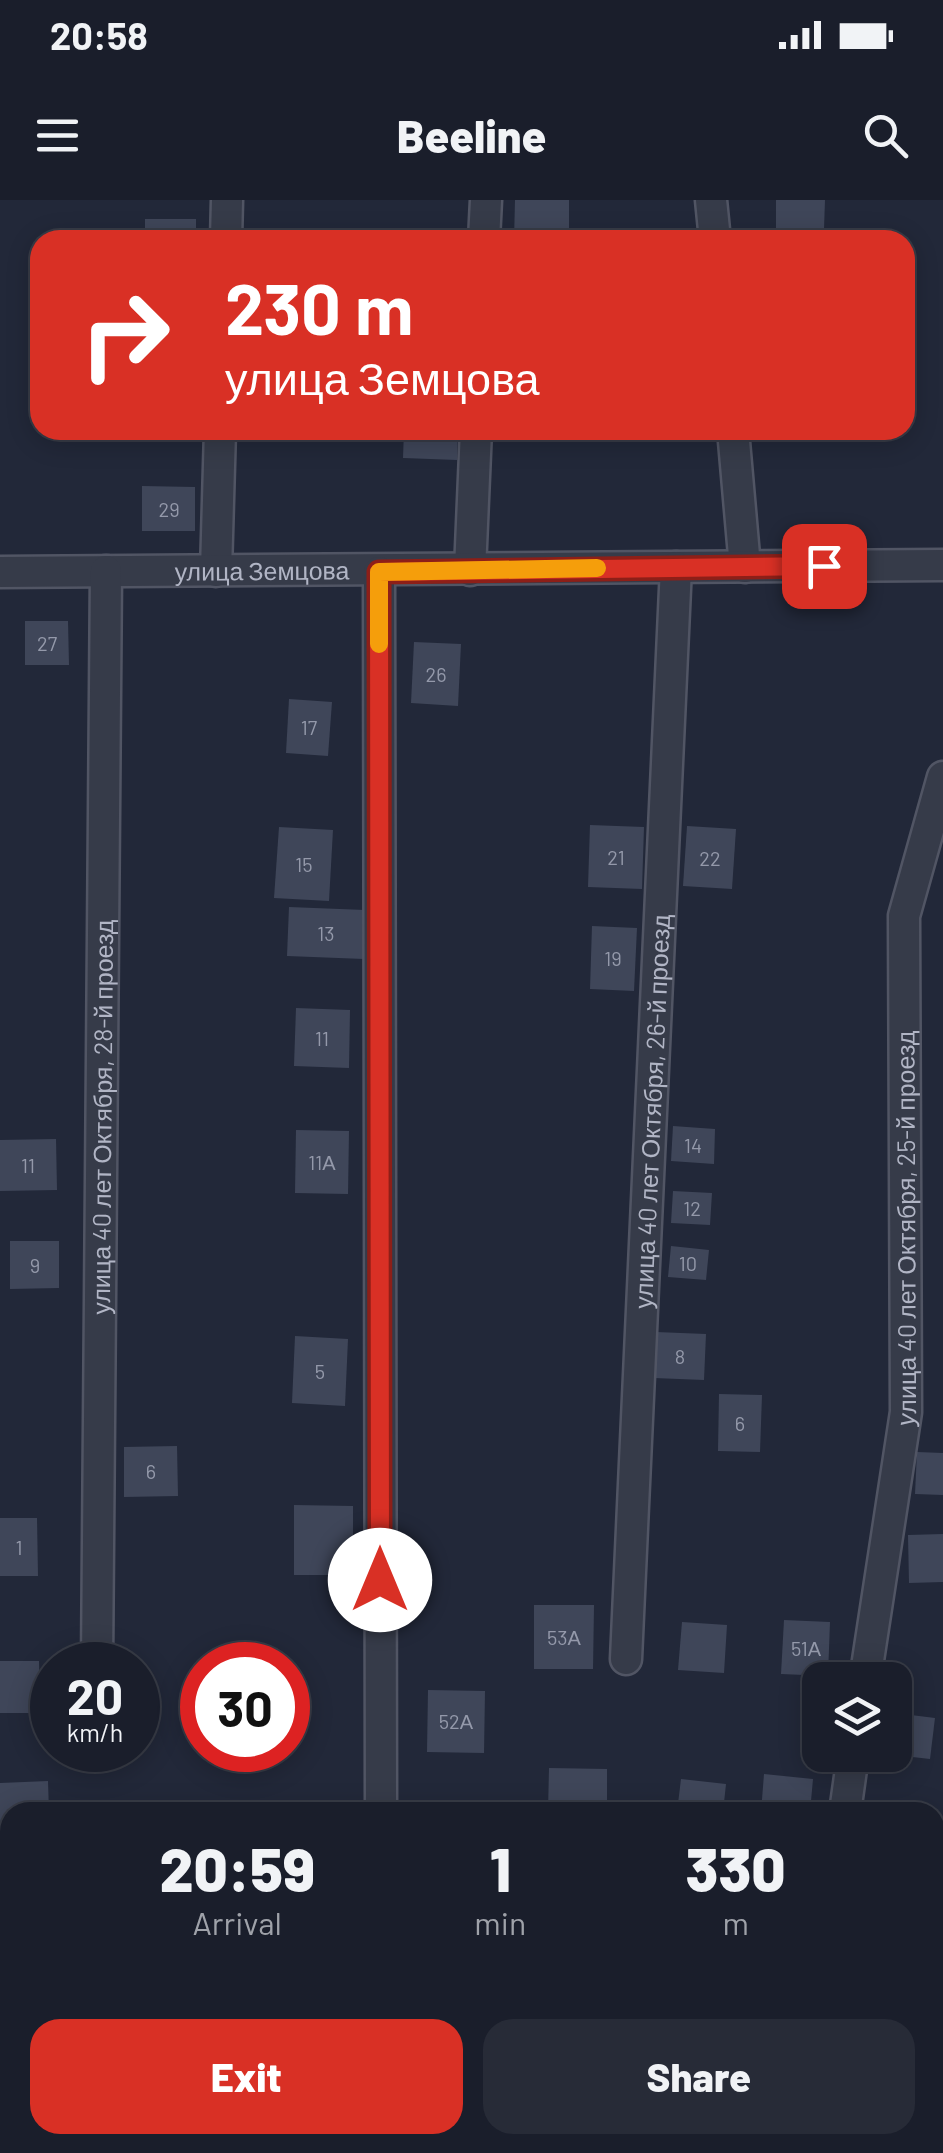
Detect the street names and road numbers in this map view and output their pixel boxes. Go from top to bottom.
street label: улица Земцова [174,554,350,586]
street label: улица 40 лет Октября, 26-й проезд [627,913,675,1310]
street label: улица 40 лет Октября, 28-й проезд [85,919,118,1315]
street label: улица 40 лет Октября, 25-й проезд [889,1030,921,1428]

